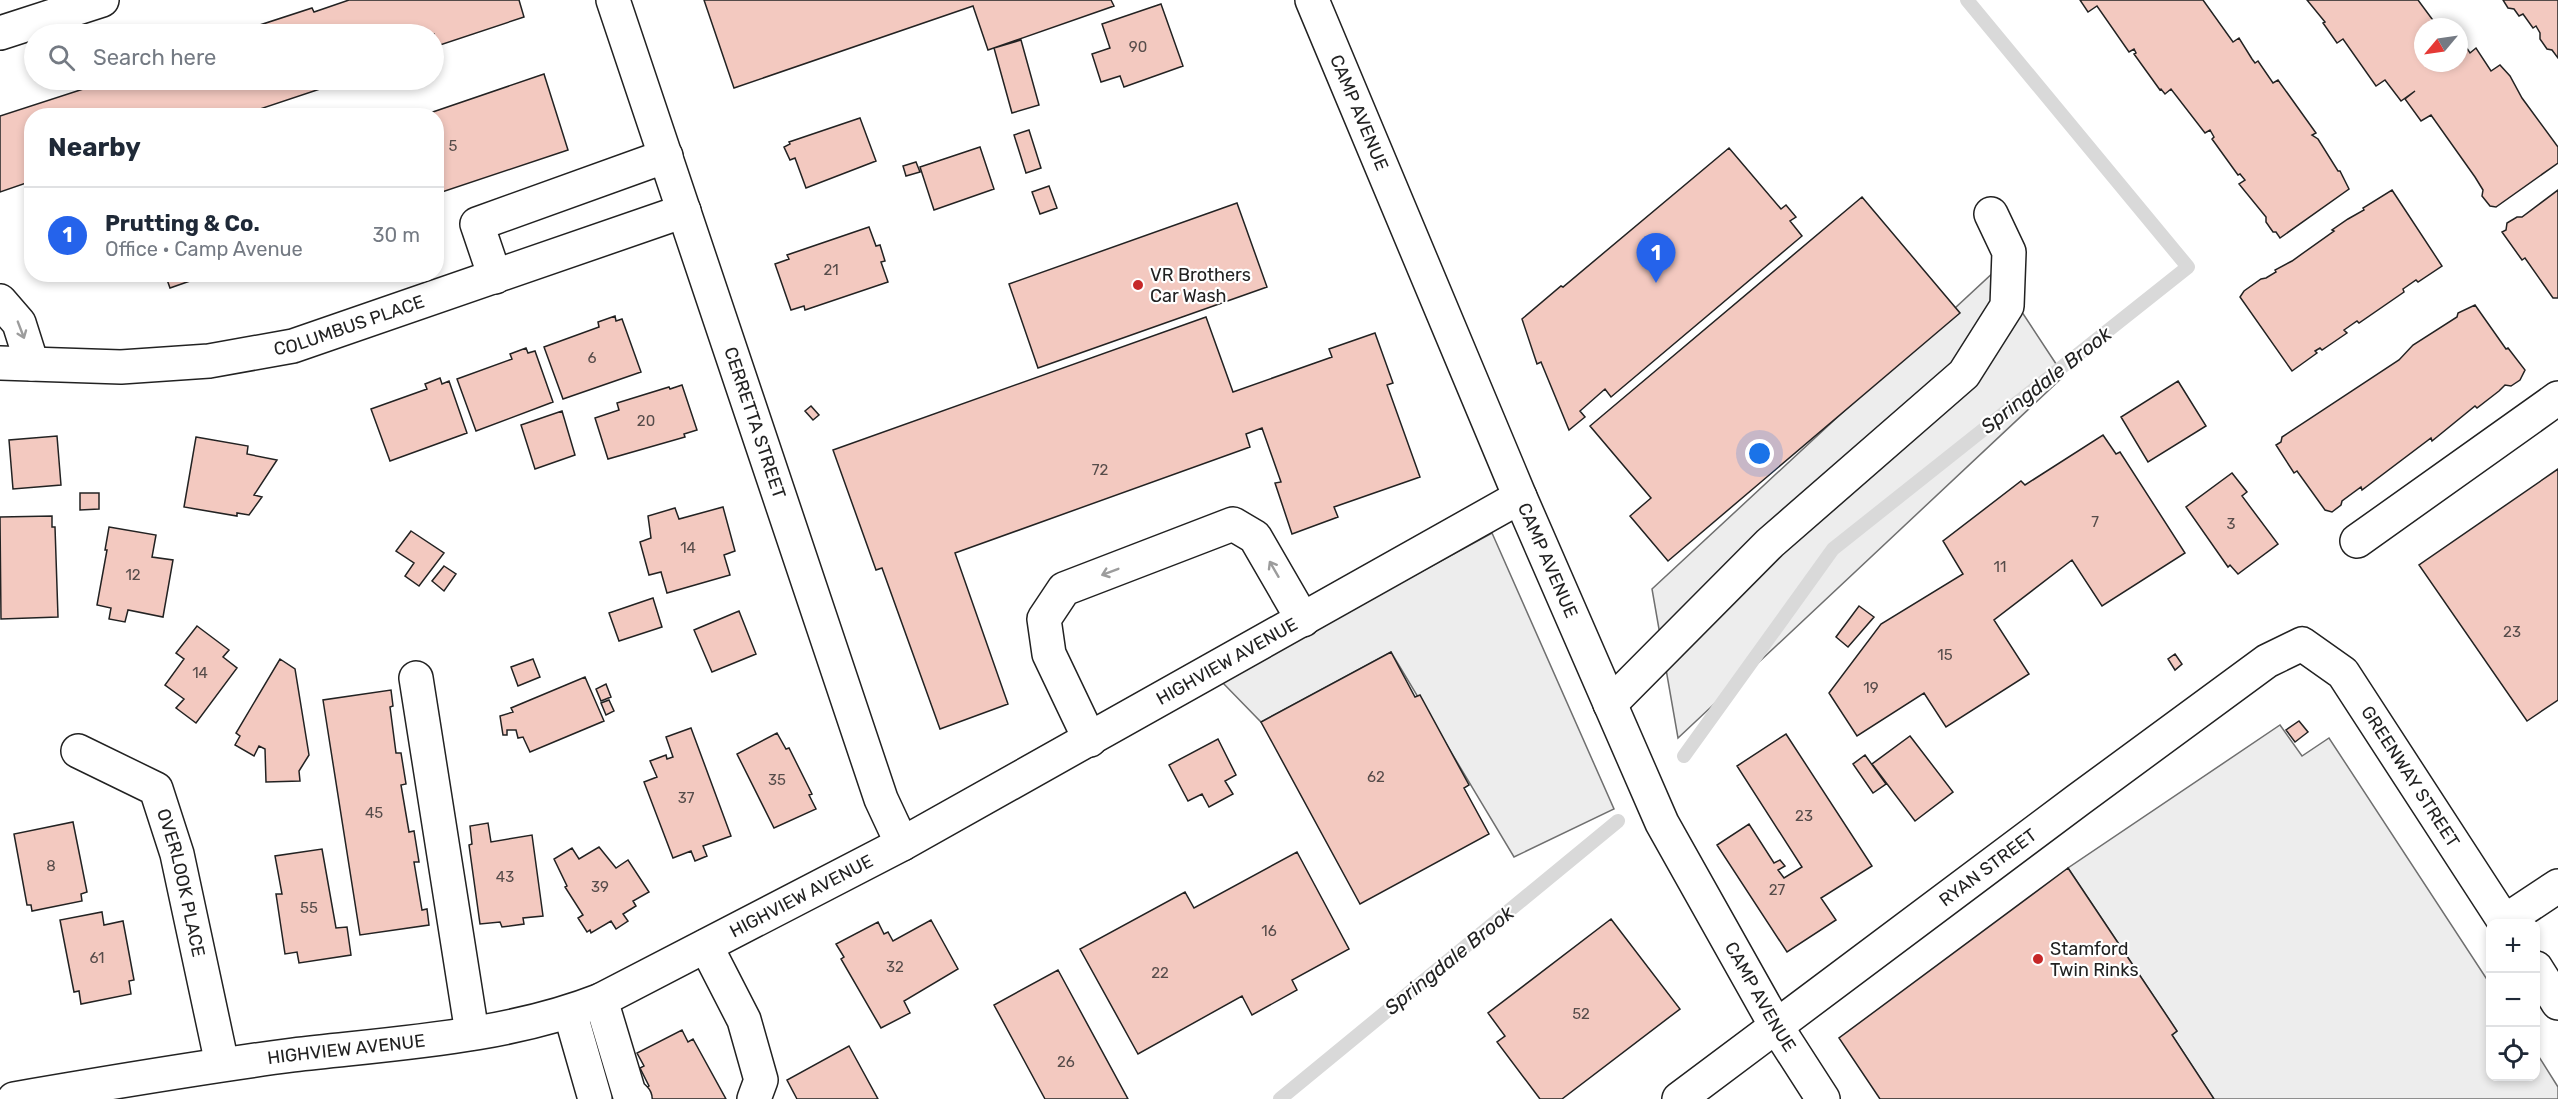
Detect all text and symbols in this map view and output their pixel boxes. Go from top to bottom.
north arrow [2414,18,2468,72]
search box [24,24,444,90]
house number: 90 [1129,38,1147,56]
icon: search [45,41,78,74]
text: Search here [93,44,216,71]
street label: CAMP AVENUE [1325,51,1393,174]
text: Nearby [48,132,141,163]
house number: 5 [449,137,458,155]
text: Prutting & Co. [105,210,260,237]
text: 1 [63,223,72,247]
text: 30 m [373,223,420,247]
pin: 1 [1636,234,1676,283]
text: Office · Camp Avenue [105,237,303,261]
house number: 21 [823,261,839,279]
place label: VR Brothers Car Wash [1150,264,1251,307]
marker: VR Brothers Car Wash [1131,278,1145,292]
street label: COLUMBUS PLACE [272,290,427,360]
one-way arrow [16,320,27,339]
water label: Springdale Brook [1976,321,2117,439]
street label: CERRETTA STREET [719,344,790,502]
house number: 6 [587,349,597,367]
house number: 20 [637,412,655,430]
your location [1745,439,1774,468]
house number: 72 [1092,461,1108,479]
street label: CAMP AVENUE [1513,500,1582,621]
house number: 7 [2091,513,2099,531]
house number: 3 [2226,515,2236,533]
house number: 14 [680,539,696,557]
house number: 11 [1994,558,2006,576]
one-way arrow [1268,561,1280,578]
house number: 12 [125,566,141,584]
one-way arrow [1101,567,1119,578]
street label: HIGHVIEW AVENUE [1152,613,1301,710]
house number: 23 [2503,623,2521,641]
house number: 15 [1937,646,1953,664]
house number: 14 [192,664,208,682]
house number: 19 [1863,679,1879,697]
street label: GREENWAY STREET [2356,702,2464,852]
house number: 62 [1367,768,1385,786]
house number: 35 [768,771,786,789]
house number: 37 [678,789,695,807]
house number: 45 [365,804,383,822]
street label: OVERLOOK PLACE [152,806,210,959]
house number: 23 [1795,807,1813,825]
street label: RYAN STREET [1935,824,2041,911]
street label: HIGHVIEW AVENUE [726,850,877,942]
house number: 8 [46,857,56,875]
house number: 43 [496,868,514,886]
house number: 39 [591,878,609,896]
house number: 27 [1769,881,1786,899]
house number: 55 [300,899,318,917]
water label: Springdale Brook [1379,900,1519,1020]
map controls [2486,919,2540,1081]
button: + [2486,919,2540,973]
house number: 16 [1261,922,1277,940]
street label: CAMP AVENUE [1720,938,1801,1056]
place label: Stamford Twin Rinks [2050,938,2139,981]
house number: 61 [89,949,105,967]
marker: Stamford Twin Rinks [2031,952,2045,966]
house number: 32 [886,958,904,976]
house number: 22 [1151,964,1169,982]
button: − [2486,973,2540,1027]
house number: 52 [1572,1005,1590,1023]
button: locate [2486,1027,2540,1081]
street label: HIGHVIEW AVENUE [266,1030,426,1069]
house number: 26 [1057,1053,1075,1071]

